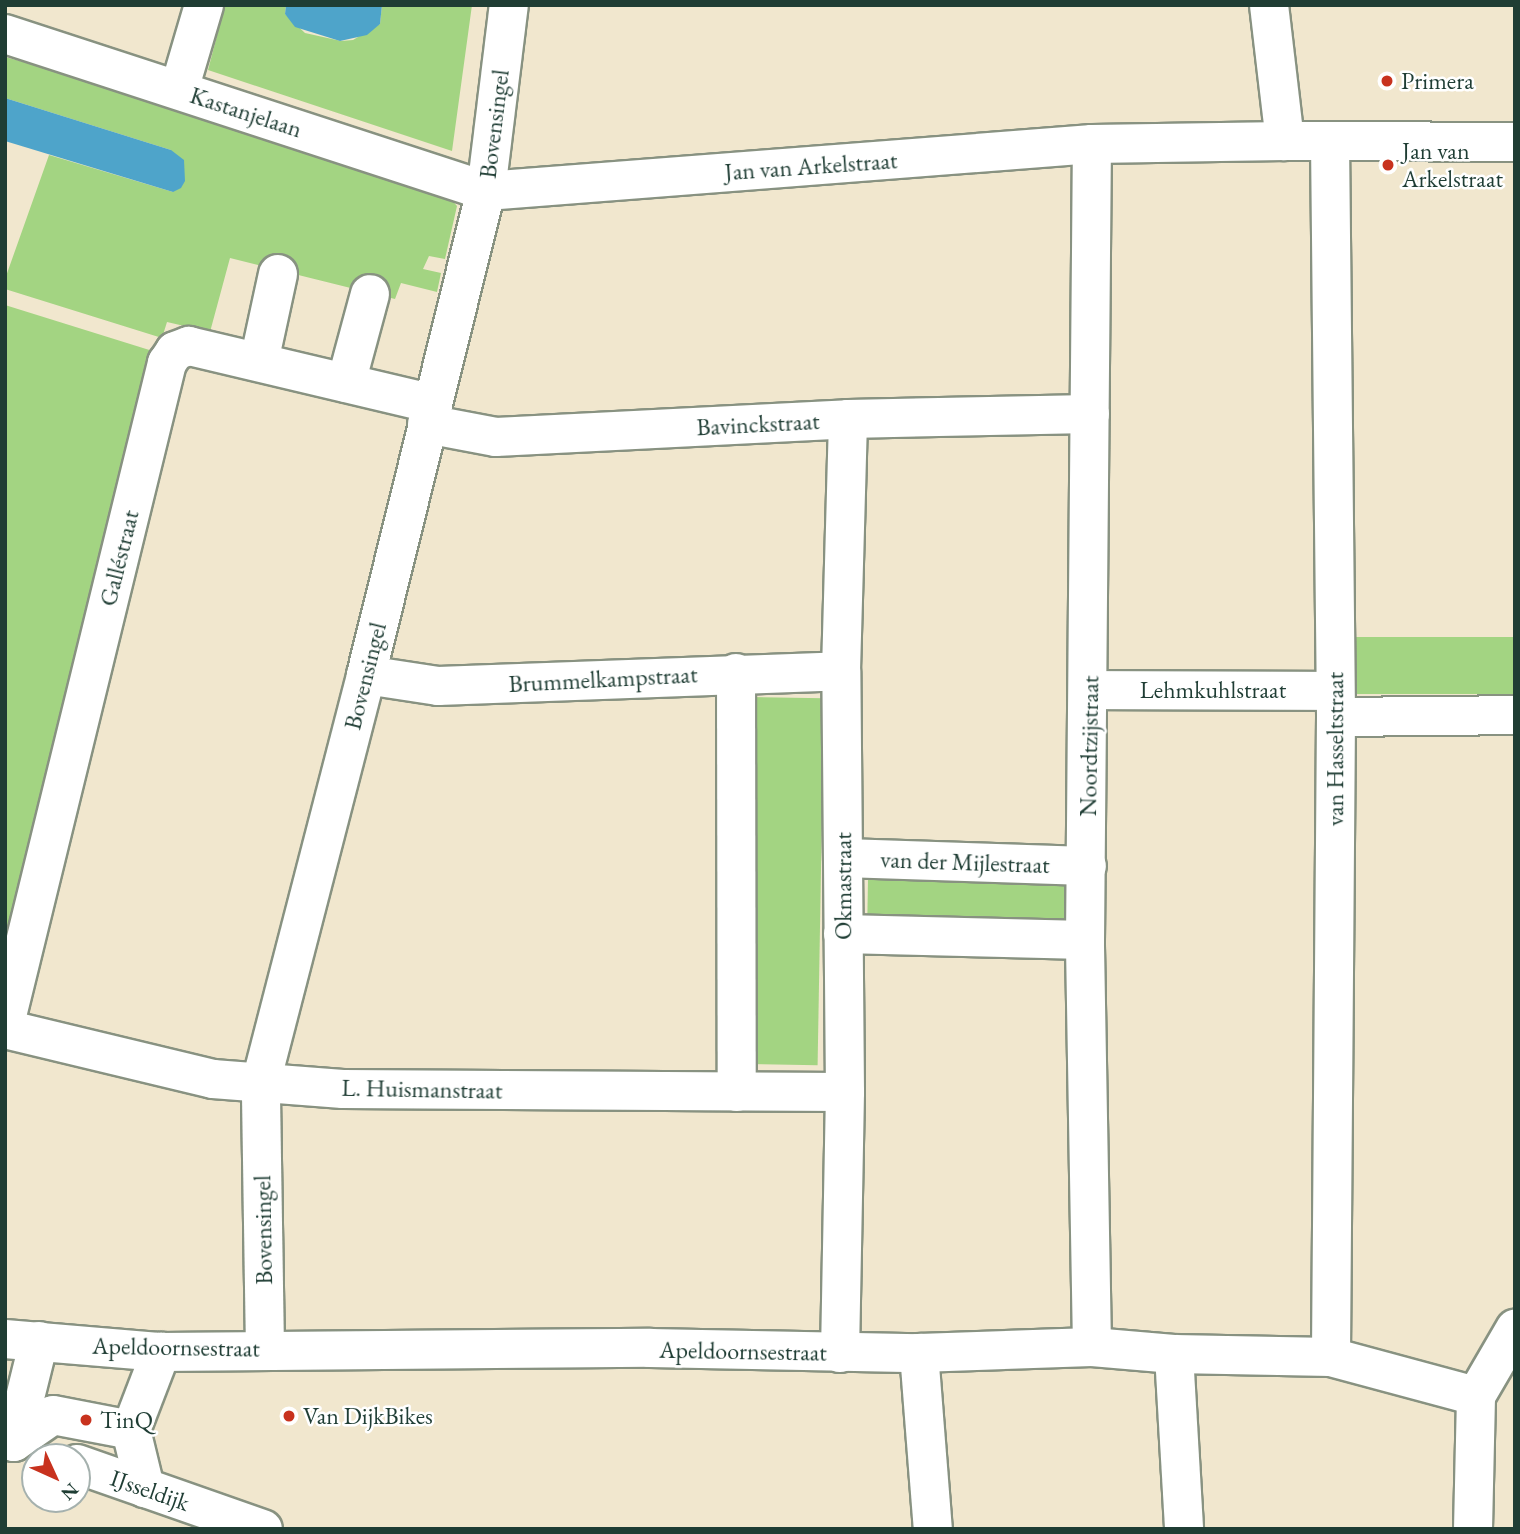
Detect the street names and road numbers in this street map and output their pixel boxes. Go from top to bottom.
street label: Bovensingel [473,68,515,180]
street label: Kastanjelaan [186,80,306,144]
street label: Jan van Arkelstraat [724,146,898,186]
street label: Bavinckstraat [696,406,820,442]
street label: Galléstraat [93,507,145,609]
street label: Bovensingel [338,619,392,733]
street label: Brummelkampstraat [508,660,698,698]
street label: van Hasseltstraat [1321,672,1349,826]
street label: Noordtzijstraat [1073,675,1105,817]
street label: Lehmkuhlstraat [1140,676,1286,704]
street label: Okmastraat [829,832,857,940]
street label: van der Mijlestraat [880,845,1050,879]
street label: L. Huismanstraat [341,1073,503,1105]
street label: Bovensingel [248,1175,278,1285]
street label: Apeldoornsestraat [92,1331,260,1363]
street label: Apeldoornsestraat [659,1335,827,1367]
street label: IJsseldijk [107,1463,193,1517]

